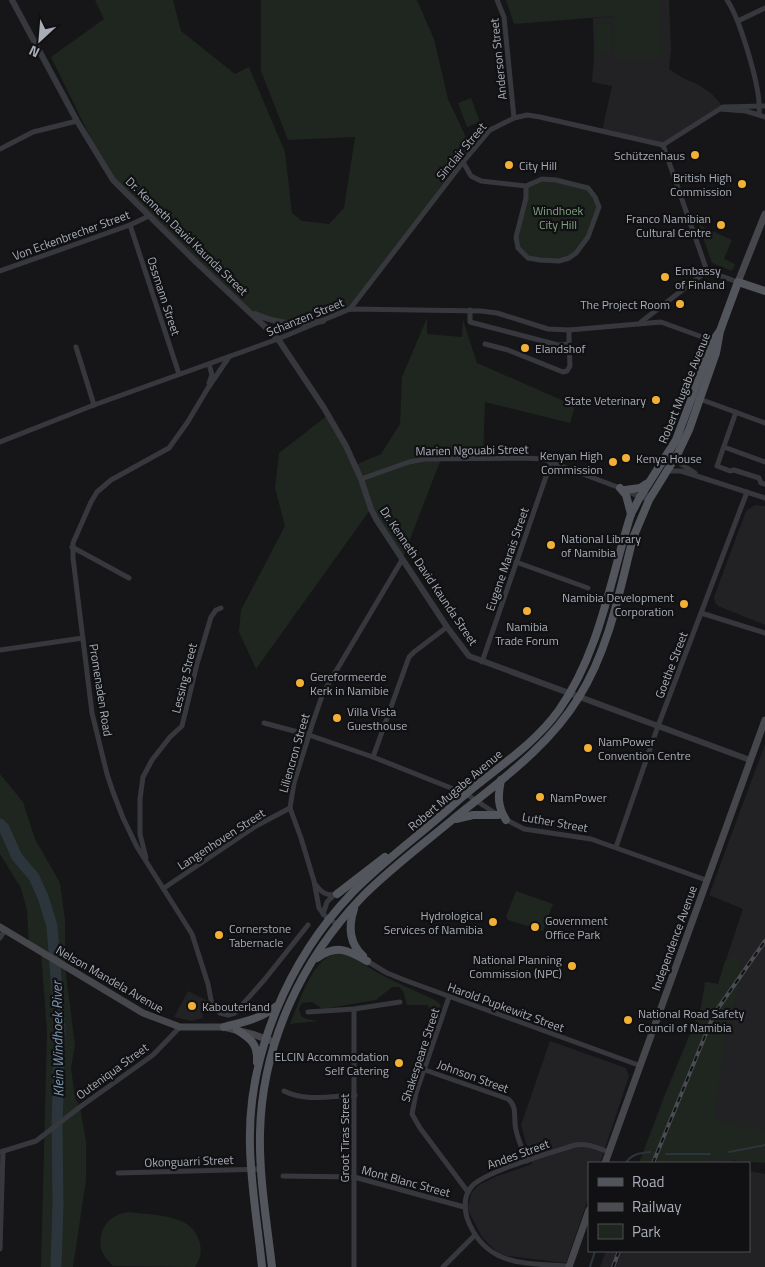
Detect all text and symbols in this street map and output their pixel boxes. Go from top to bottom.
north arrow [15,15,65,65]
street label: Anderson Street [484,16,512,101]
text: N [25,41,43,64]
street label: Sinclair Street [431,117,491,184]
place label: Schützenhaus [614,146,685,165]
marker: Schützenhaus [689,149,701,161]
place label: City Hill [519,156,557,175]
marker: City Hill [503,159,515,171]
place label: British High Commission [670,168,732,201]
street label: Dr. Kenneth David Kaunda Street [121,172,253,300]
marker: British High Commission [736,178,748,190]
park label: Windhoek City Hill [533,201,584,234]
street label: Von Eckenbrecher Street [10,205,133,265]
place label: Franco Namibian Cultural Centre [626,209,711,242]
marker: Franco Namibian Cultural Centre [715,219,727,231]
street label: Ossmann Street [142,254,186,338]
place label: Embassy of Finland [675,261,725,294]
marker: Embassy of Finland [659,271,671,283]
street label: Schanzen Street [263,293,347,341]
place label: The Project Room [580,295,670,314]
marker: The Project Room [674,298,686,310]
street label: Robert Mugabe Avenue [653,330,715,446]
place label: Elandshof [535,339,586,358]
marker: Elandshof [519,342,531,354]
place label: State Veterinary [564,391,646,410]
marker: State Veterinary [650,394,662,406]
street label: Marien Ngouabi Street [415,439,530,460]
place label: Kenyan High Commission [540,446,603,479]
place label: Kenya House [636,449,702,468]
marker: Kenya House [620,452,632,464]
marker: Kenyan High Commission [607,456,619,468]
street label: Dr. Kenneth David Kaunda Street [375,503,483,650]
street label: Eugene Marais Street [480,504,534,613]
place label: National Library of Namibia [561,529,641,562]
marker: National Library of Namibia [545,539,557,551]
place label: Namibia Development Corporation [562,588,675,621]
marker: Namibia Development Corporation [678,598,690,610]
marker: Namibia Trade Forum [521,605,533,617]
place label: Namibia Trade Forum [495,617,559,650]
street label: Goethe Street [650,628,693,701]
street label: Lessing Street [166,640,202,715]
street label: Promenaden Road [84,642,118,738]
place label: Gereformeerde Kerk in Namibie [310,667,389,700]
marker: Gereformeerde Kerk in Namibie [294,677,306,689]
place label: Villa Vista Guesthouse [347,702,407,735]
street label: Liliencron Street [274,710,315,795]
marker: Villa Vista Guesthouse [331,712,343,724]
place label: NamPower Convention Centre [598,732,691,765]
marker: NamPower Convention Centre [582,742,594,754]
street label: Robert Mugabe Avenue [404,745,506,835]
place label: NamPower [550,788,607,807]
marker: NamPower [534,791,546,803]
street label: Langenhoven Street [173,803,269,875]
street label: Luther Street [521,807,590,837]
street label: Independence Avenue [646,883,702,993]
place label: Hydrological Services of Namibia [384,906,483,939]
place label: Government Office Park [545,911,608,944]
marker: Hydrological Services of Namibia [487,916,499,928]
place label: Cornerstone Tabernacle [229,919,291,952]
marker: Government Office Park [529,921,541,933]
marker: Cornerstone Tabernacle [213,929,225,941]
street label: Nelson Mandela Avenue [53,940,167,1018]
place label: National Planning Commission (NPC) [469,950,562,983]
marker: National Planning Commission (NPC) [566,960,578,972]
street label: Harold Pupkewitz Street [445,977,568,1037]
water label: Klein Windhoek River [45,979,69,1097]
place label: Kabouterland [202,997,270,1016]
marker: Kabouterland [186,1000,198,1012]
place label: National Road Safety Council of Namibia [638,1004,744,1037]
street label: Shakespeare Street [396,1005,444,1105]
marker: National Road Safety Council of Namibia [622,1014,634,1026]
street label: Outeniqua Street [72,1038,153,1104]
place label: ELCIN Accommodation Self Catering [274,1047,389,1080]
street label: Johnson Street [435,1054,512,1098]
marker: ELCIN Accommodation Self Catering [393,1057,405,1069]
street label: Groot Tiras Street [335,1093,354,1183]
street label: Andes Street [484,1134,553,1174]
street label: Okonguarri Street [144,1150,235,1172]
street label: Mont Blanc Street [360,1160,453,1202]
legend [588,1162,750,1252]
text: Road [632,1170,664,1193]
text: Railway [632,1195,682,1218]
text: Park [632,1220,661,1243]

